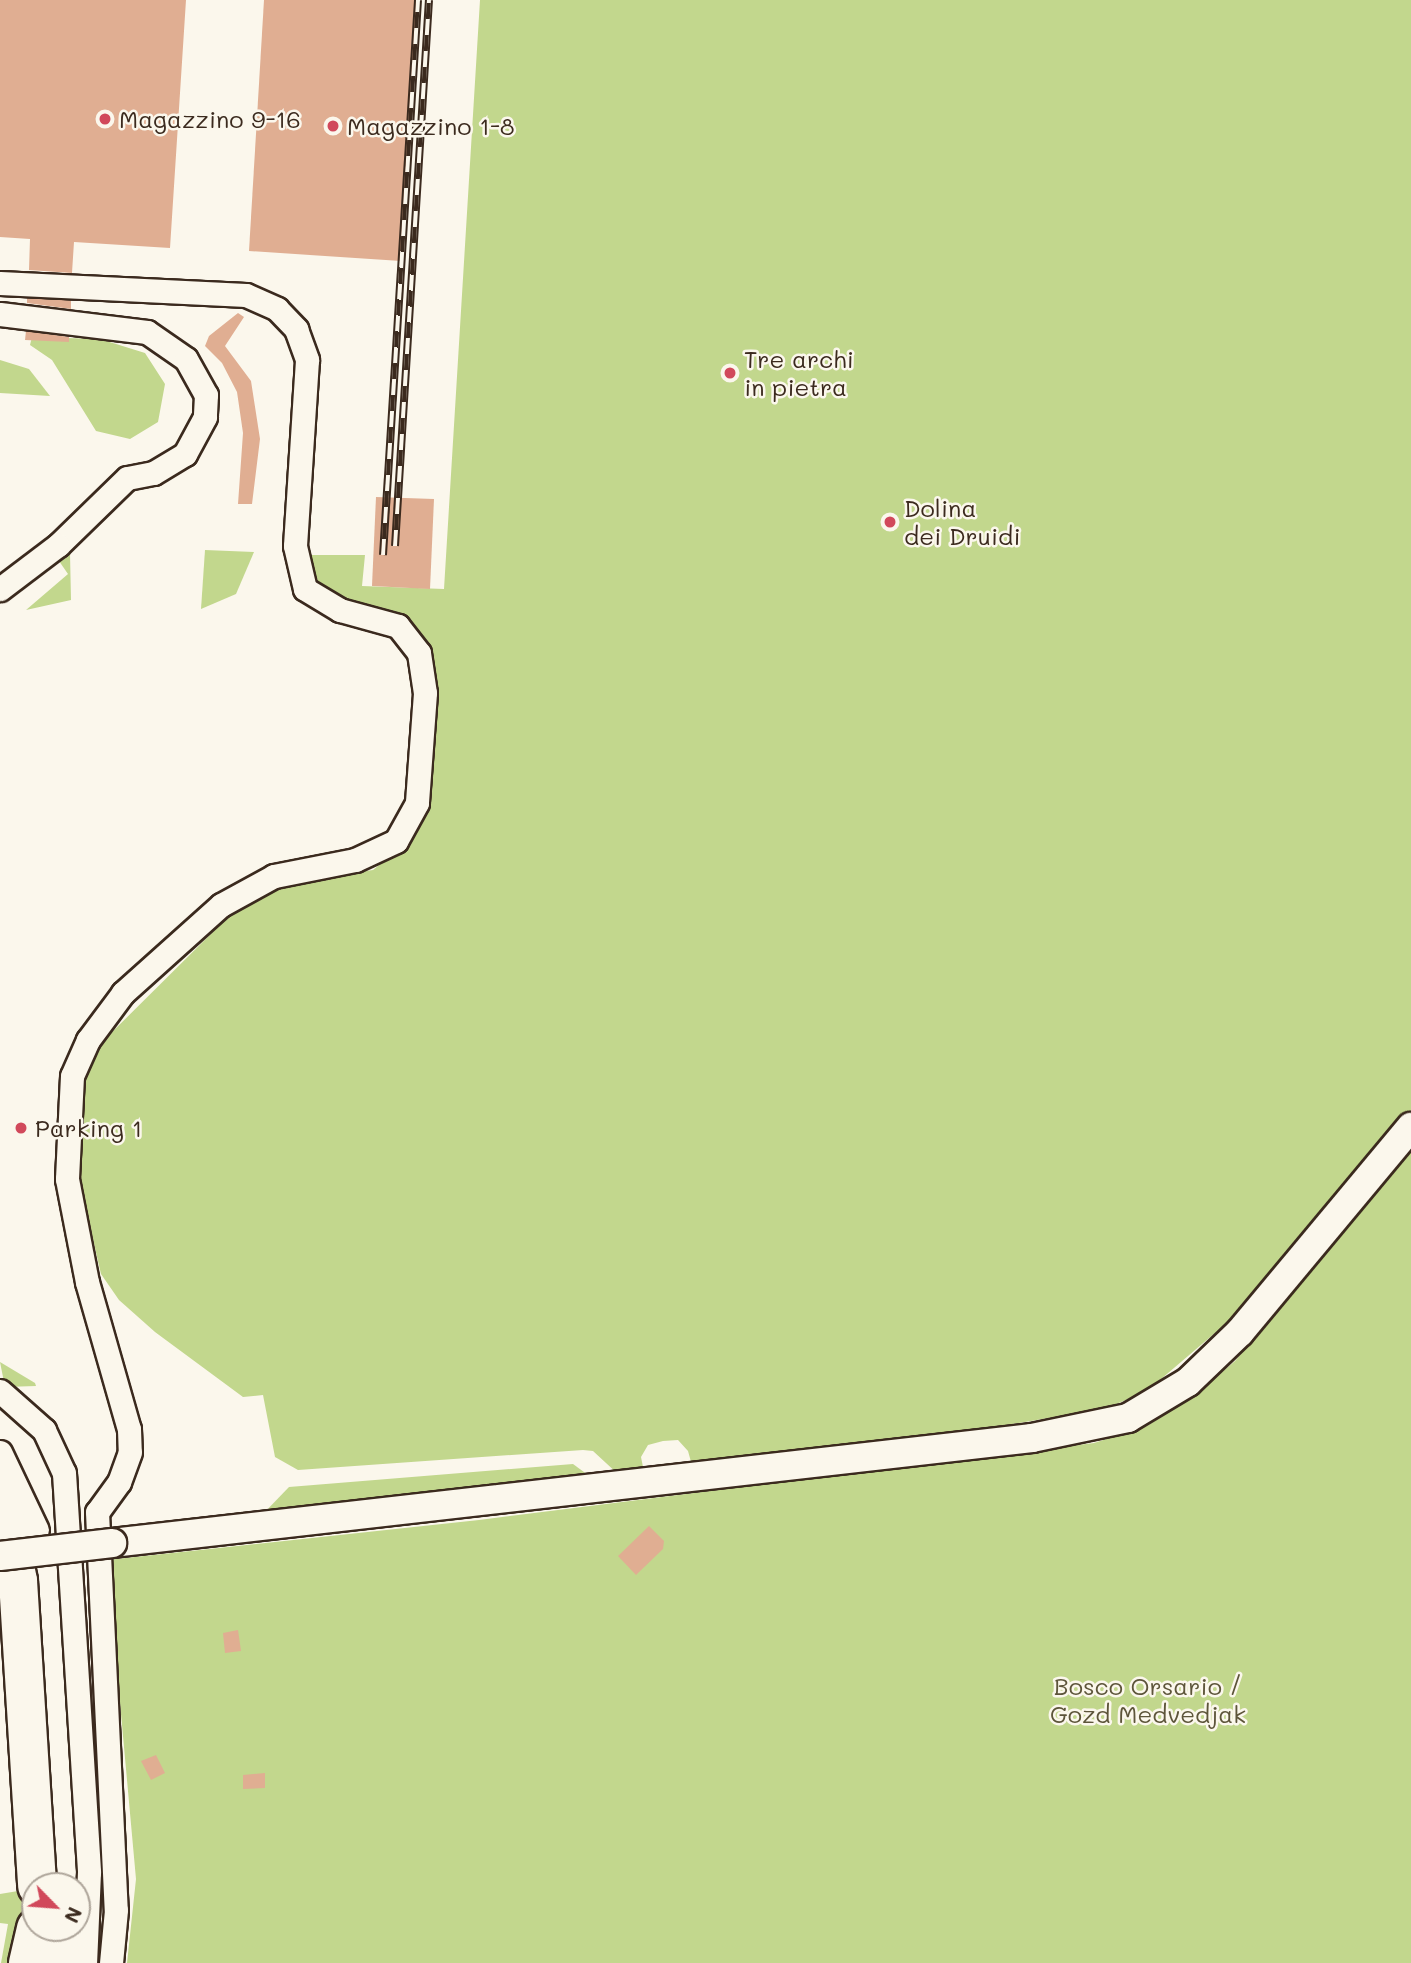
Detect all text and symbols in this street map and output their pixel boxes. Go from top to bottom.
place label: Magazzino 9-16 [119,105,301,133]
marker: Magazzino 9-16 [97,111,113,127]
place label: Magazzino 1-8 [347,112,515,140]
marker: Magazzino 1-8 [325,118,341,134]
place label: Tre archi in pietra [744,345,854,401]
marker: Tre archi in pietra [722,365,738,381]
place label: Dolina dei Druidi [904,494,1021,550]
marker: Dolina dei Druidi [882,514,898,530]
place label: Parking 1 [35,1114,142,1142]
marker: Parking 1 [13,1120,29,1136]
park label: Bosco Orsario / Gozd Medvedjak [1050,1672,1246,1728]
north arrow [21,1872,91,1942]
text: N [59,1903,88,1927]

